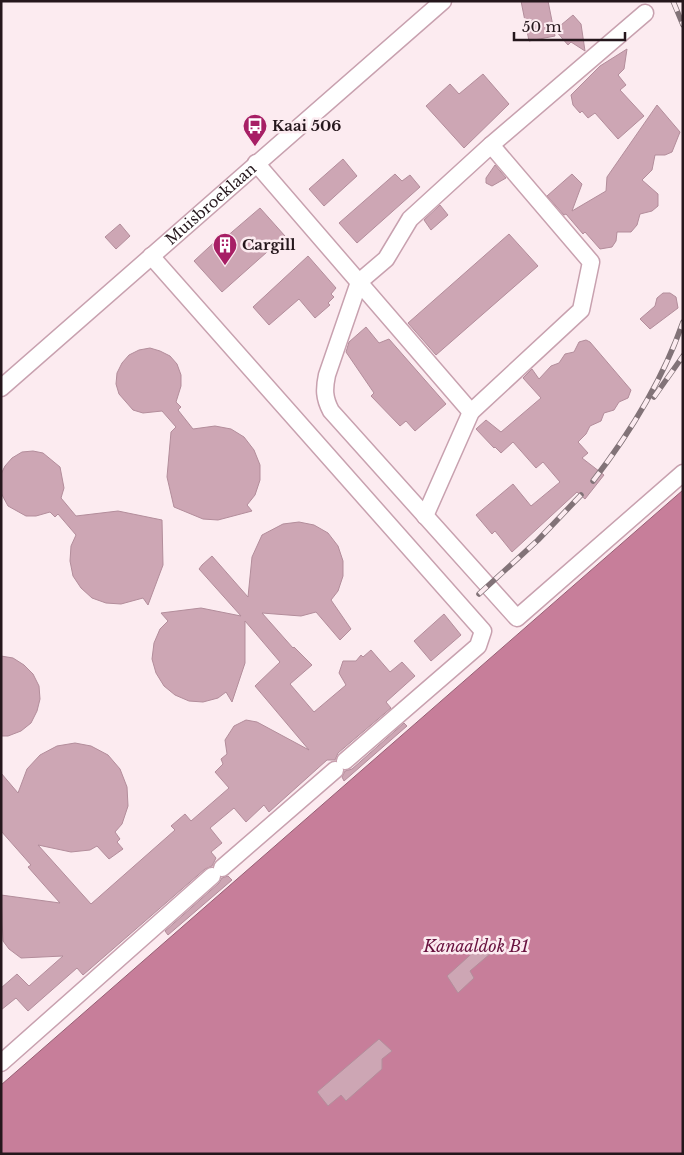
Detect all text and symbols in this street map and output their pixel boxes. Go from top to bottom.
scale bar [514,10,625,42]
text: 50 m [522,17,562,36]
bus stop icon: Kaai 506 [242,113,268,147]
place label: Kaai 506 [272,116,341,135]
street label: Muisbroeklaan [161,159,260,249]
building icon: Cargill [212,232,238,266]
place label: Cargill [242,235,296,254]
water label: Kanaaldok B1 [422,936,529,956]

